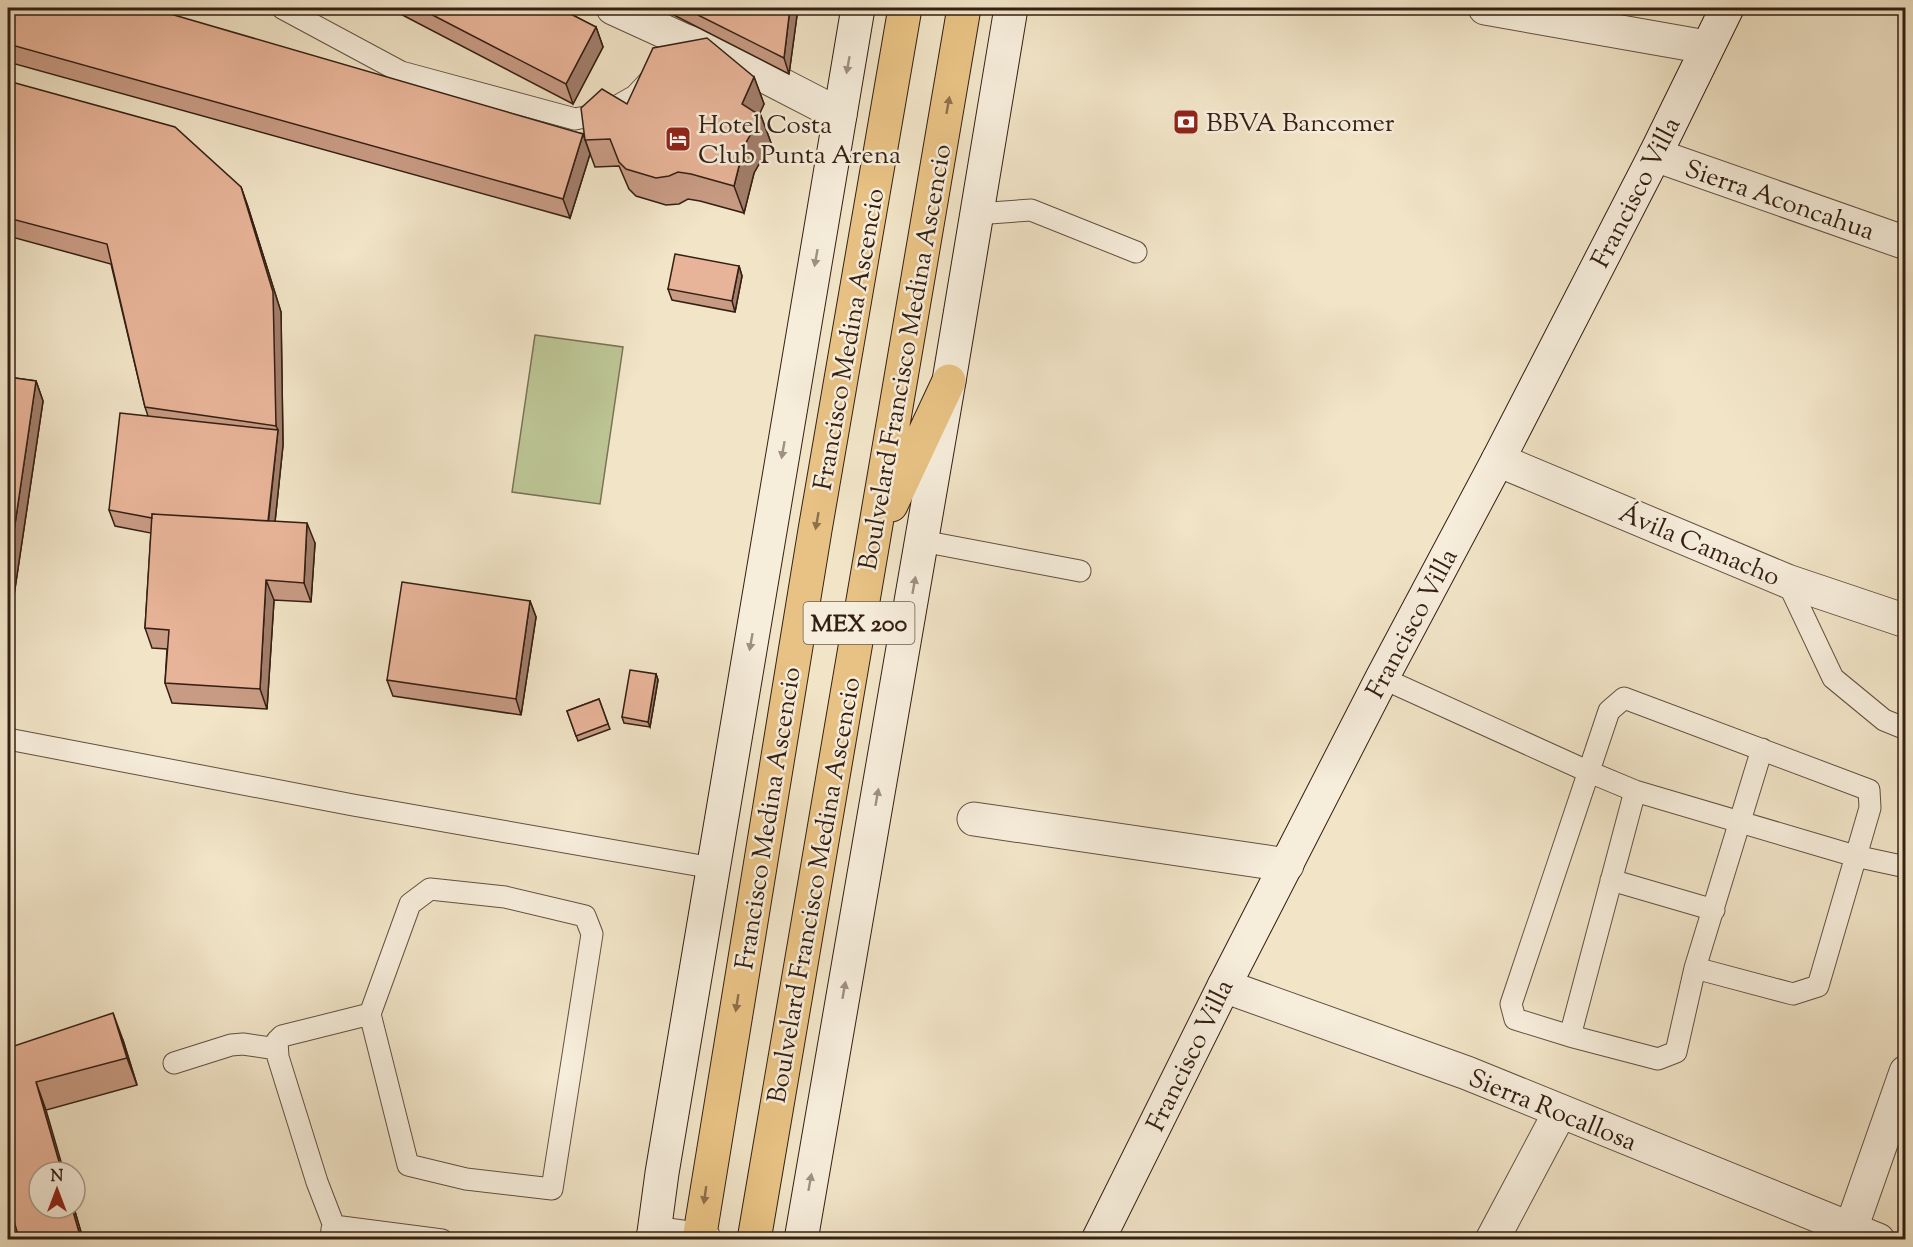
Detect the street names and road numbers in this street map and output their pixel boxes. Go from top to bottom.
street label: Francisco Villa [1583,111,1691,275]
street label: Boulvelard Francisco Medina Ascencio [851,141,962,573]
street label: Sierra Aconcahua [1679,152,1879,251]
street label: Francisco Medina Ascencio [806,186,895,493]
street label: Ávila Camacho [1613,496,1785,597]
street label: Francisco Villa [1358,543,1468,706]
road number: MEX 200 [804,602,914,644]
street label: Francisco Medina Ascencio [727,664,812,972]
street label: Boulvelard Francisco Medina Ascencio [760,674,871,1106]
street label: Francisco Villa [1138,974,1244,1138]
street label: Sierra Rocallosa [1462,1061,1642,1162]

